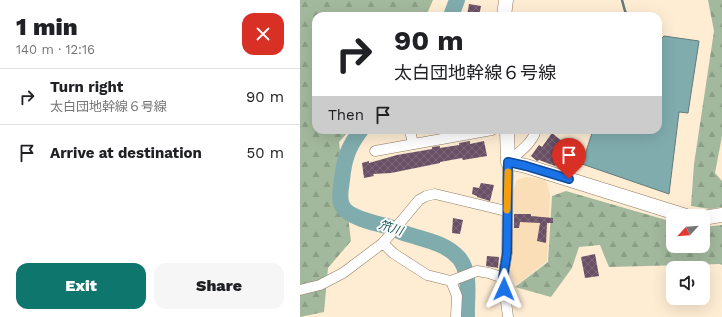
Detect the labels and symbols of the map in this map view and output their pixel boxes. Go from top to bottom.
pin [552,138,586,179]
north arrow [666,209,710,253]
water label: 笊川 [377,218,406,239]
position arrow [483,268,525,310]

